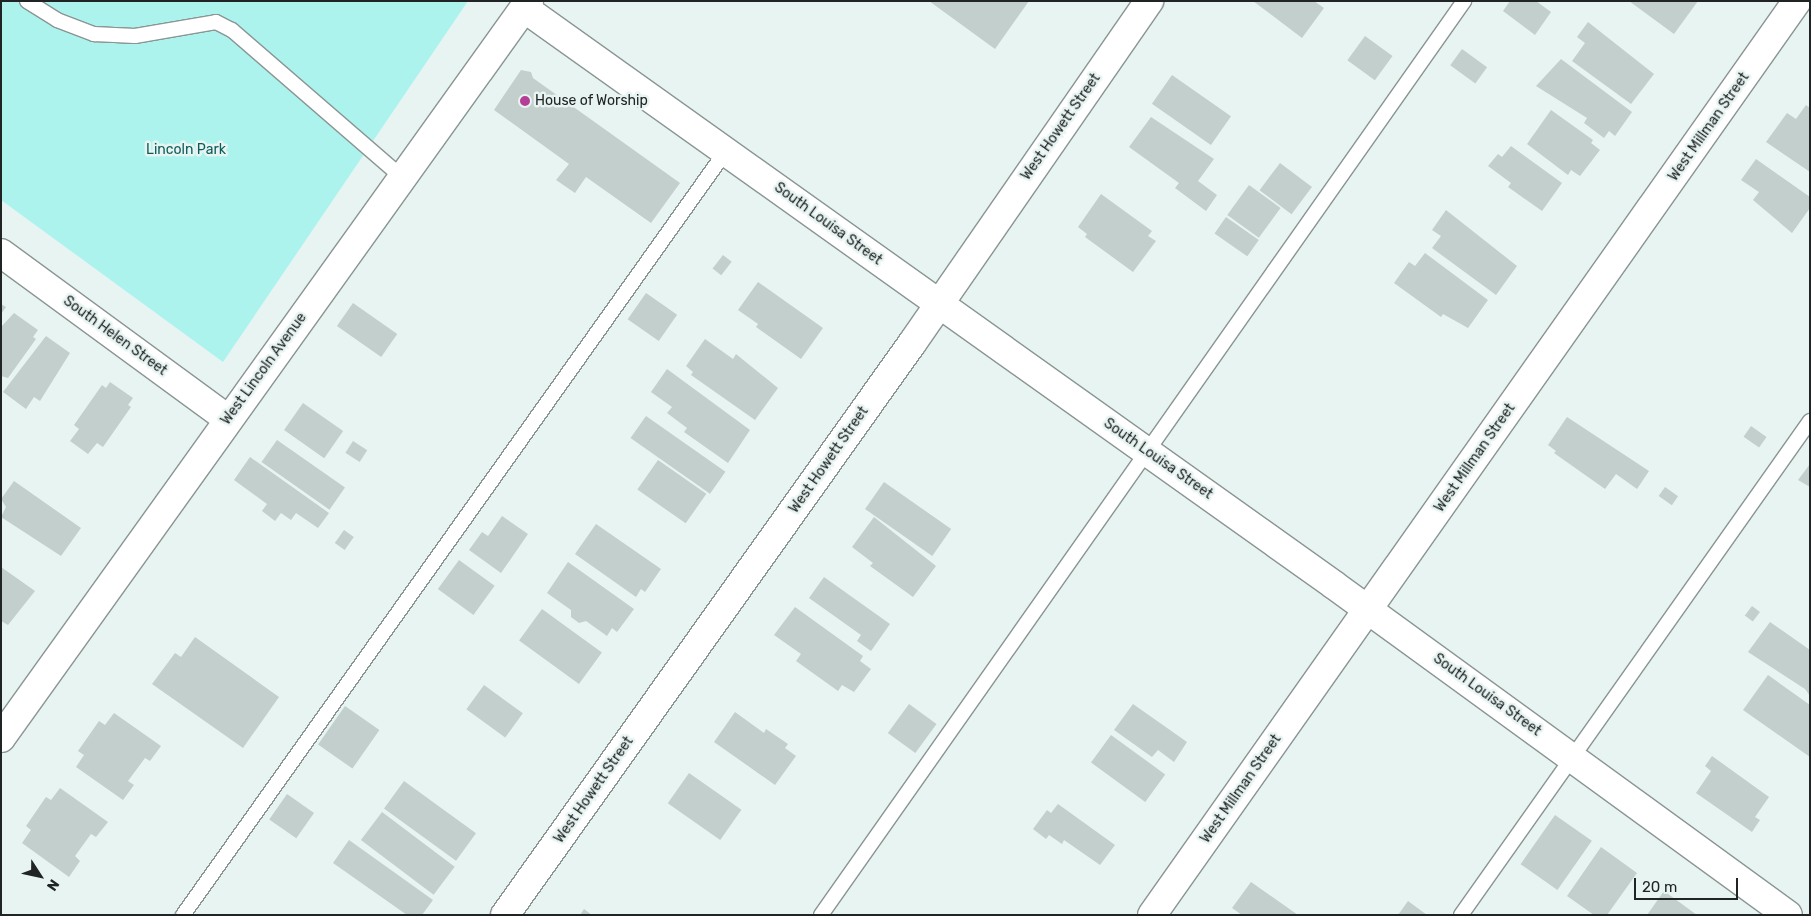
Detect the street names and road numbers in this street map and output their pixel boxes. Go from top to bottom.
street label: West Millman Street [1665,69,1753,185]
street label: West Howett Street [1018,70,1104,184]
street label: South Louisa Street [771,179,885,269]
street label: South Helen Street [60,293,170,379]
street label: West Lincoln Avenue [218,310,310,428]
street label: West Millman Street [1431,400,1519,516]
street label: West Howett Street [786,403,872,517]
street label: South Louisa Street [1100,415,1216,503]
street label: South Louisa Street [1430,650,1544,740]
street label: West Millman Street [1197,731,1285,847]
street label: West Howett Street [551,733,637,847]

